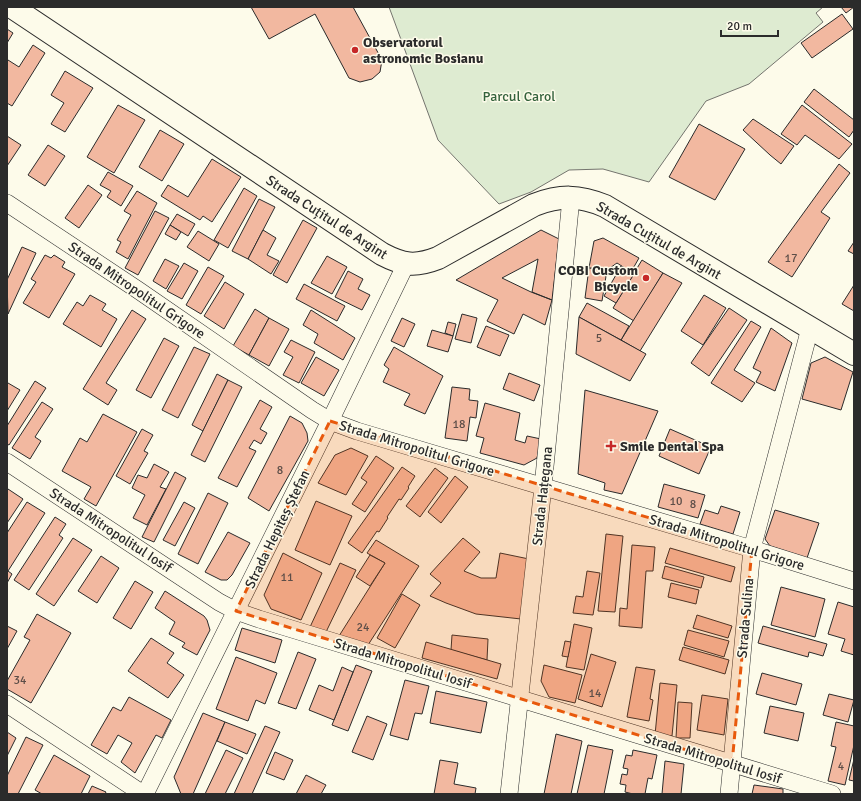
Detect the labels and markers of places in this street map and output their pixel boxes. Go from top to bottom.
place label: Observatorul astronomic Bosianu [363,34,484,67]
marker: Observatorul astronomic Bosianu [350,45,360,55]
place label: COBI Custom Bicycle [558,262,638,295]
marker: COBI Custom Bicycle [641,273,651,283]
place label: Smile Dental Spa [620,438,724,455]
marker: Smile Dental Spa [605,440,617,452]

